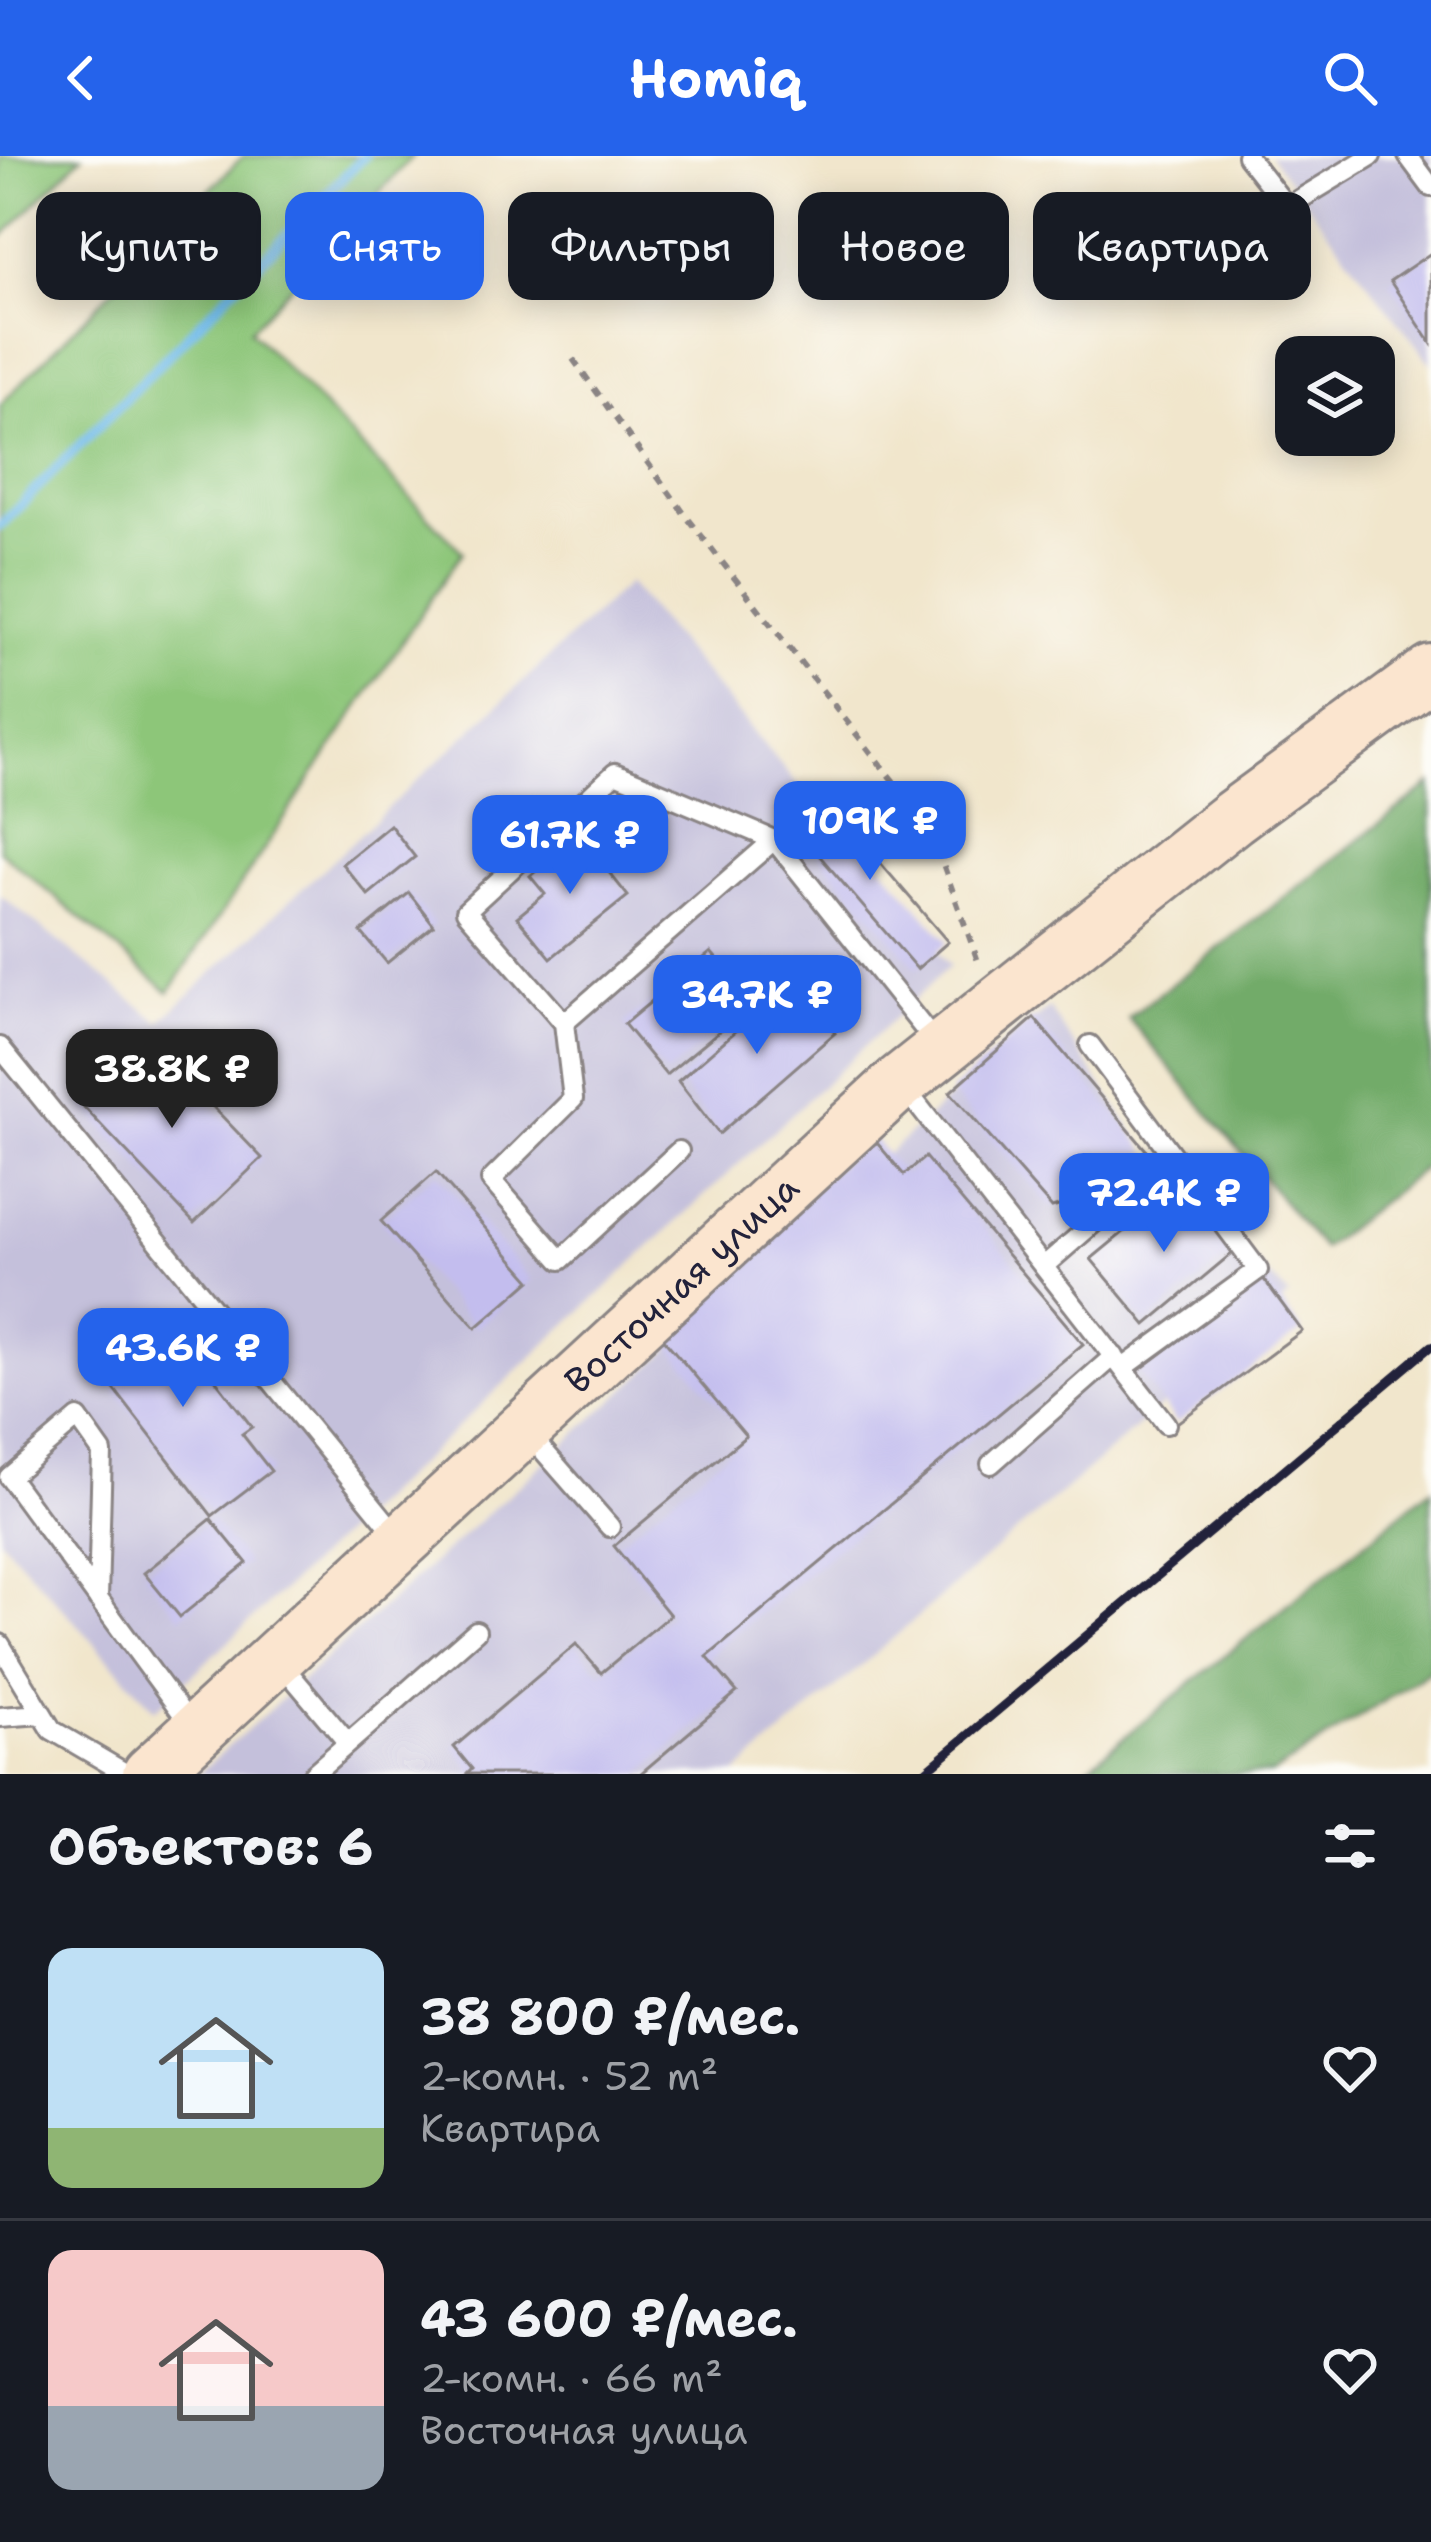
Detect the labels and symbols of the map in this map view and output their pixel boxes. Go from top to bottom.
pin: 109K ₽ [772,781,968,883]
pin: 61.7K ₽ [459,795,681,897]
pin: 34.7K ₽ [646,955,868,1057]
pin: 38.8K ₽ [61,1029,283,1131]
pin: 72.4K ₽ [1053,1153,1275,1255]
street label: Восточная улица [554,1164,809,1405]
pin: 43.6K ₽ [72,1308,294,1410]

